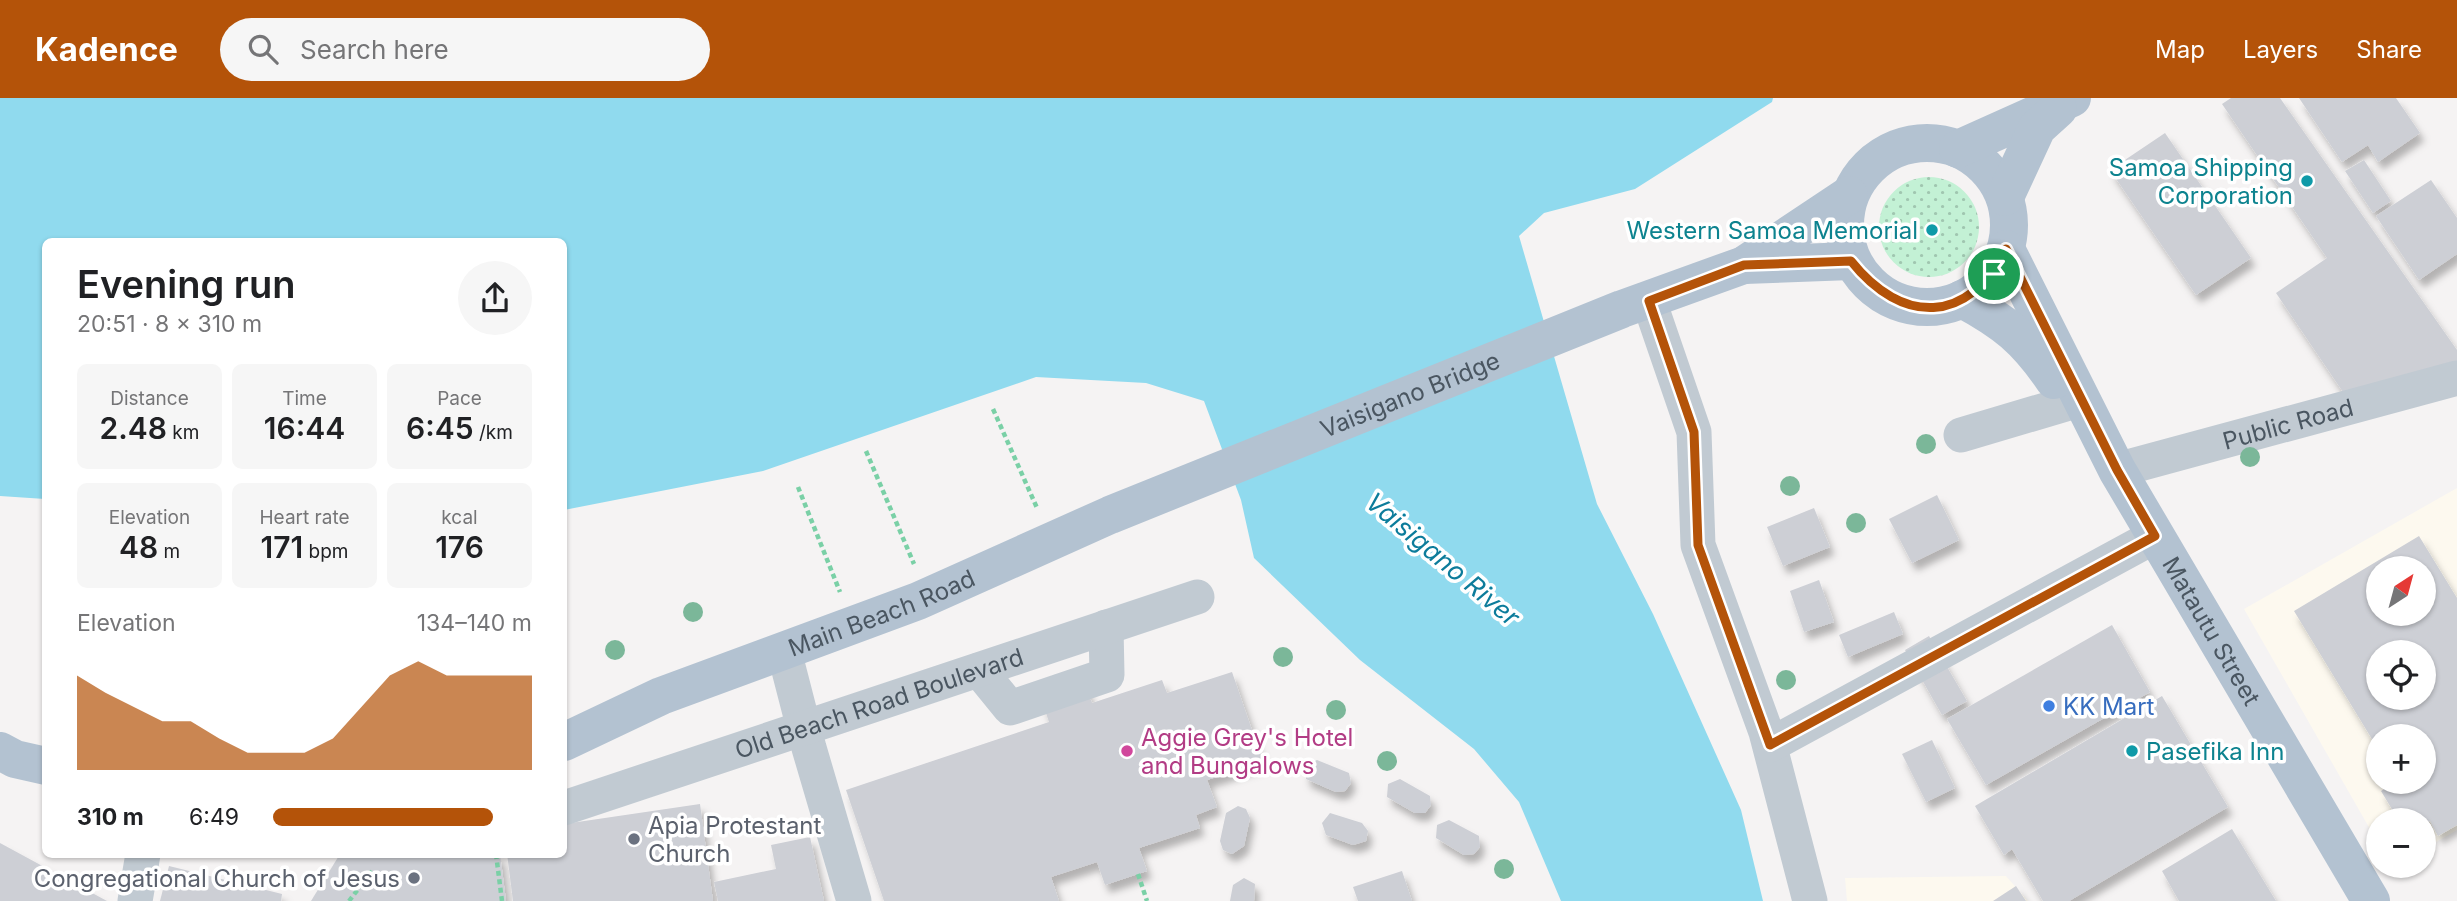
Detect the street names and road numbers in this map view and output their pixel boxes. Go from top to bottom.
street label: Vaisigano Bridge [1316,345,1504,443]
street label: Public Road [2219,392,2356,455]
street label: Matautu Street [2157,551,2267,710]
street label: Main Beach Road [784,563,979,662]
street label: Old Beach Road Boulevard [731,641,1027,765]

